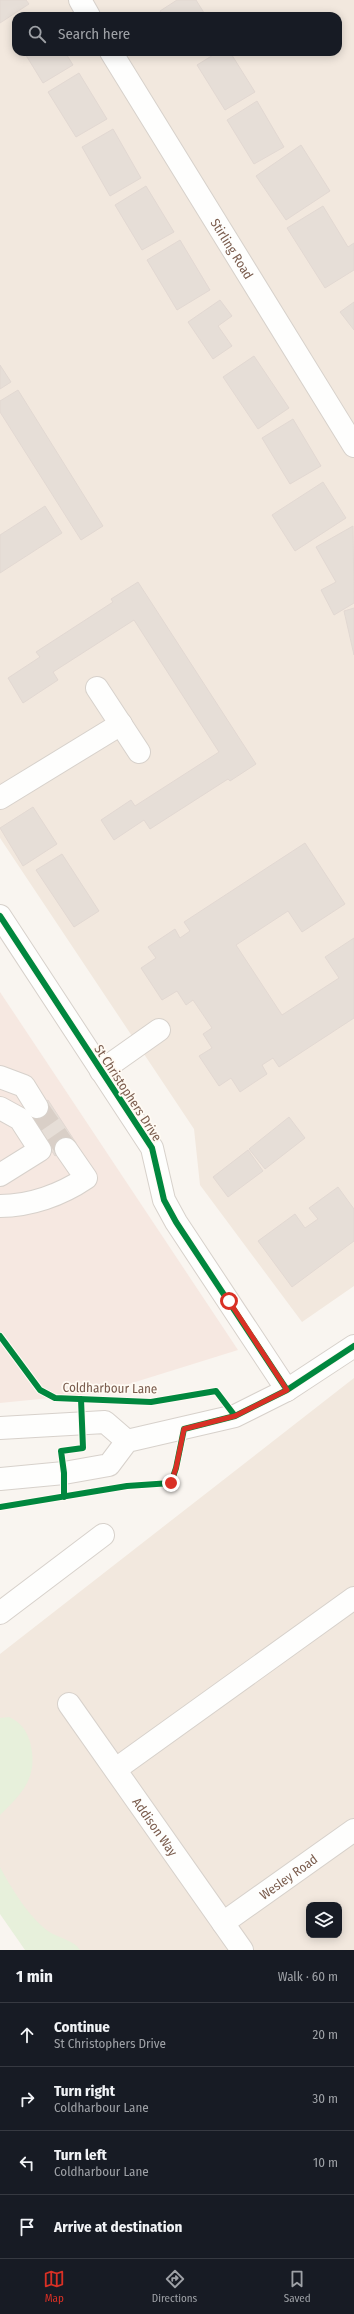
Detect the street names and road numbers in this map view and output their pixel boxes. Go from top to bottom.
street label: Stirling Road [208,216,257,282]
street label: St Christophers Drive [91,1042,165,1144]
street label: Coldharbour Lane [63,1380,157,1396]
street label: Addison Way [130,1795,181,1859]
street label: Wesley Road [256,1851,320,1902]

